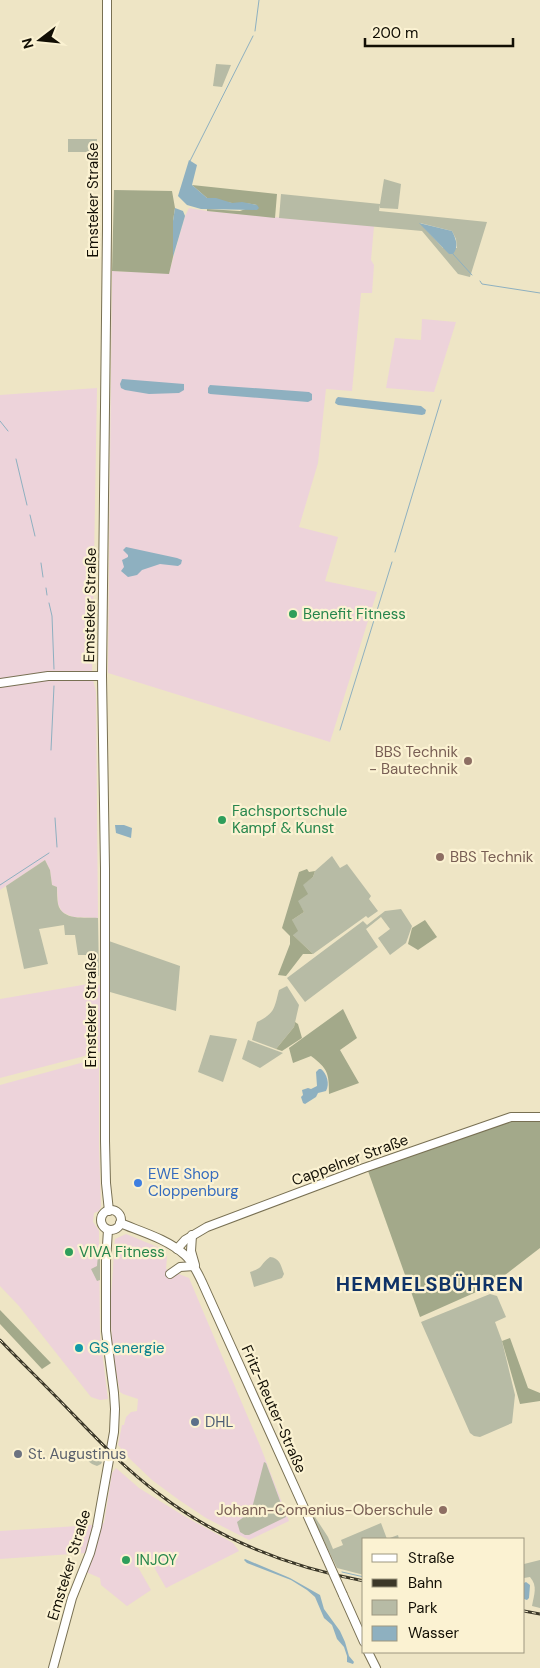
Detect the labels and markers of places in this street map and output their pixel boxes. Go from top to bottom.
place label: Benefit Fitness [303,604,406,624]
marker: Benefit Fitness [287,608,299,620]
place label: BBS Technik - Bautechnik [369,742,458,779]
marker: BBS Technik - Bautechnik [462,755,474,767]
place label: Fachsportschule Kampf & Kunst [232,801,347,838]
marker: Fachsportschule Kampf & Kunst [216,814,228,826]
place label: BBS Technik [450,847,534,867]
marker: BBS Technik [434,851,446,863]
place label: EWE Shop Cloppenburg [148,1164,239,1201]
marker: EWE Shop Cloppenburg [132,1177,144,1189]
place label: VIVA Fitness [79,1242,165,1262]
marker: VIVA Fitness [63,1246,75,1258]
place label: GS energie [89,1338,165,1358]
marker: GS energie [73,1342,85,1354]
place label: DHL [205,1412,234,1432]
marker: DHL [189,1416,201,1428]
place label: St. Augustinus [28,1444,126,1464]
marker: St. Augustinus [12,1448,24,1460]
place label: Johann-Comenius-Oberschule [216,1500,433,1520]
marker: Johann-Comenius-Oberschule [437,1504,449,1516]
place label: INJOY [136,1550,177,1570]
marker: INJOY [120,1554,132,1566]

